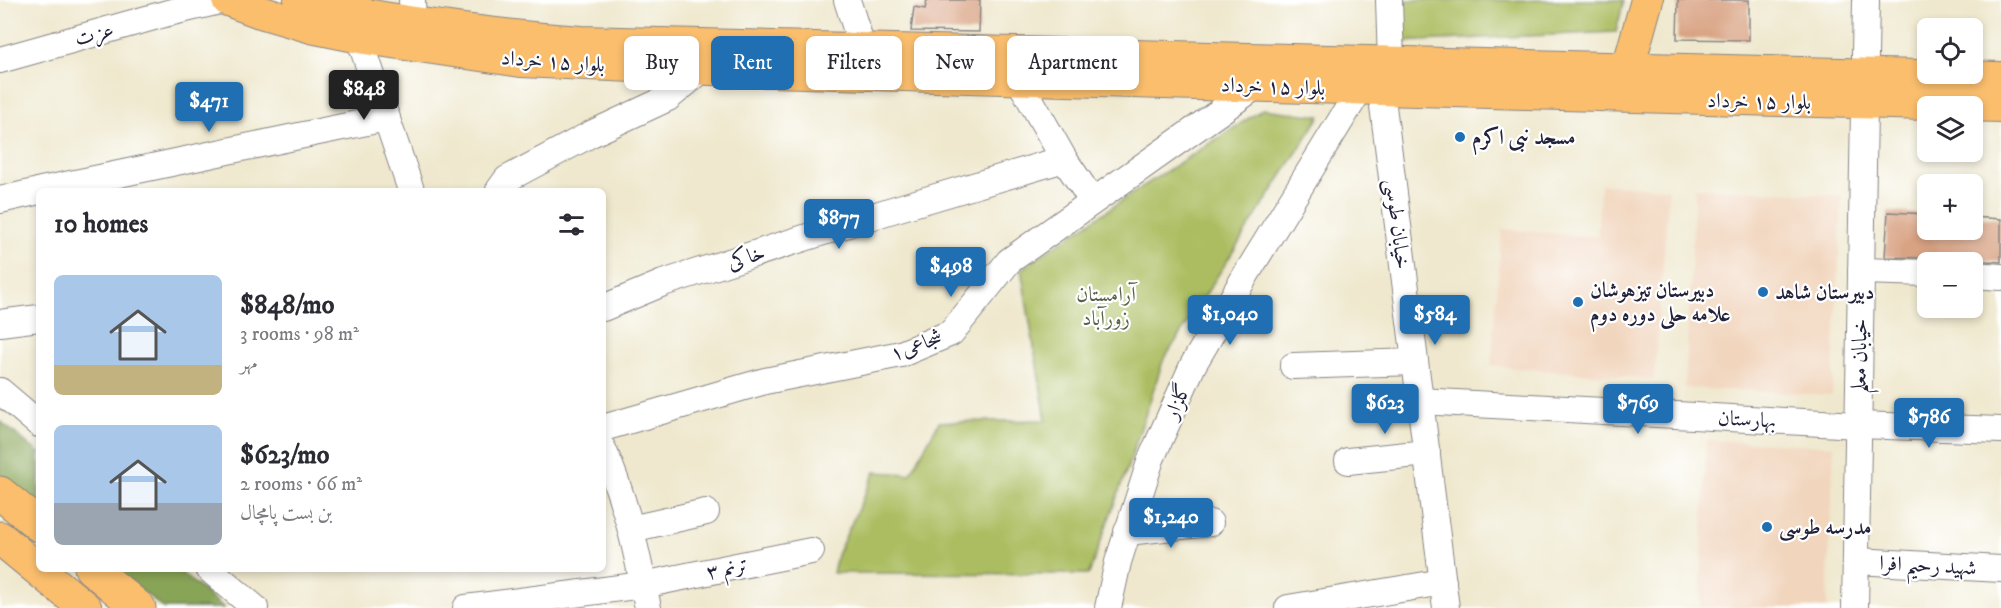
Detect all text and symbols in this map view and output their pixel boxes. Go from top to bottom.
street label: عزت [72,17,117,54]
map controls [1917,18,1983,318]
button: locate [1917,18,1983,84]
chip: Buy [624,36,699,90]
chip: Rent [711,36,794,90]
chip: Filters [806,36,902,90]
chip: New [914,36,995,90]
chip: Apartment [1007,36,1139,90]
street label: بلوار ۱۵ خرداد [500,45,606,79]
pin: $848 [328,70,400,121]
street label: بلوار ۱۵ خرداد [1220,72,1326,102]
text: $848 [343,77,385,102]
pin: $471 [173,82,245,133]
street label: بلوار ۱۵ خرداد [1707,88,1811,116]
text: $471 [189,89,229,114]
button: layers [1917,96,1983,162]
place label: مسجد نبی اکرم [1472,125,1575,156]
marker: مسجد نبی اکرم [1453,130,1467,144]
button: + [1917,174,1983,240]
street label: خیابان طوسی [1378,178,1415,271]
pin: $877 [803,199,875,250]
text: $877 [818,206,860,231]
text: 10 homes [54,208,148,241]
icon: filters [555,208,588,241]
street label: خاکی [724,239,768,276]
pin: $498 [915,247,987,298]
button: − [1917,252,1983,318]
text: $498 [930,254,972,279]
place label: دبیرستان تیزهوشان علامه حلی دوره دوم [1590,278,1730,333]
place label: دبیرستان شاهد [1775,280,1874,306]
park label: آرامستان زورآباد [1076,281,1138,332]
marker: دبیرستان شاهد [1756,285,1770,299]
text: $848/mo [240,289,334,322]
pin: $1,040 [1181,295,1279,346]
pin: $584 [1399,295,1471,346]
marker: دبیرستان تیزهوشان علامه حلی دوره دوم [1571,295,1585,309]
icon: home [102,299,174,371]
text: $1,040 [1202,302,1258,327]
text: $584 [1414,302,1456,327]
street label: خیابان معلم [1846,318,1881,394]
text: 3 rooms · 98 m² [240,322,359,347]
street label: شجاعی۱ [886,324,946,367]
text: مهر [240,351,257,376]
street label: گلزار [1157,379,1197,425]
pin: $623 [1349,384,1421,435]
pin: $769 [1602,384,1674,435]
text: $623 [1366,391,1404,416]
text: $769 [1617,391,1659,416]
pin: $786 [1893,398,1965,449]
street label: بهارستان [1717,405,1777,435]
text: $786 [1908,405,1950,430]
text: $623/mo [240,439,329,472]
icon: home [102,449,174,521]
text: 2 rooms · 66 m² [240,472,362,497]
pin: $1,240 [1122,498,1220,549]
text: بن بست پامچال [240,501,333,526]
text: $1,240 [1143,505,1199,530]
place label: مدرسه طوسی [1779,515,1872,542]
marker: مدرسه طوسی [1760,520,1774,534]
street label: شهید رحیم افرا [1878,550,1977,589]
street label: ترنم ۳ [704,552,751,590]

